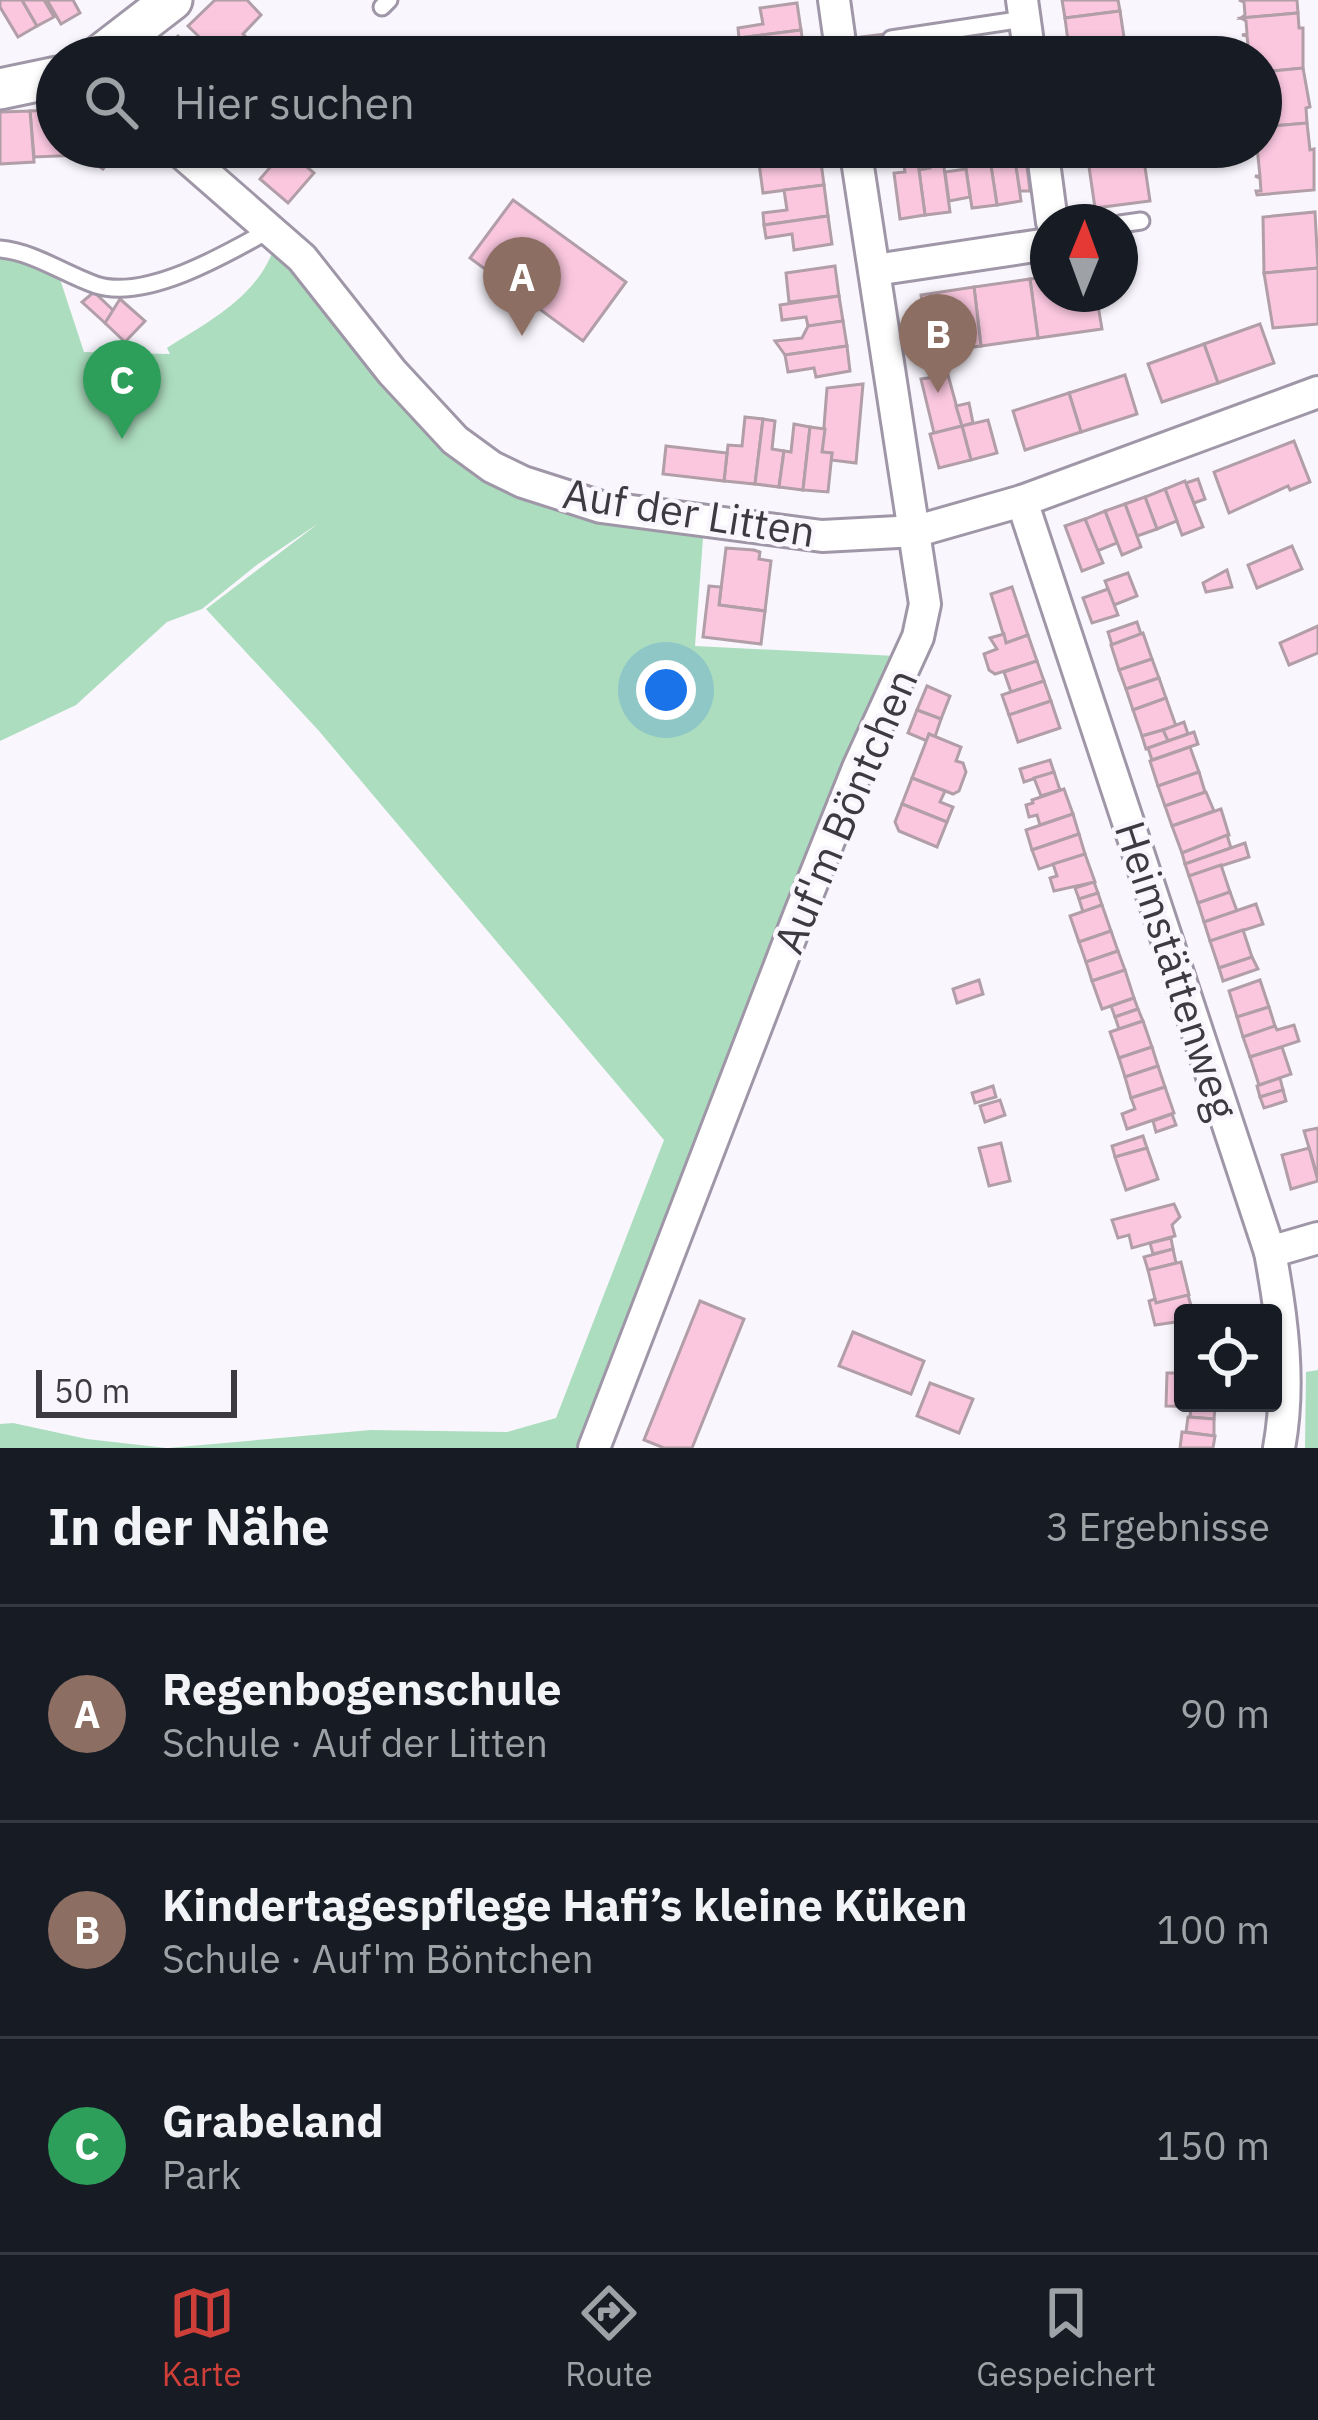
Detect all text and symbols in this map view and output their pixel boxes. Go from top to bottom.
search box [36,36,1282,168]
icon: search [78,69,144,135]
text: Hier suchen [174,73,415,131]
north arrow [1030,204,1138,312]
pin: A [483,237,561,336]
pin: B [899,294,977,393]
pin: C [83,340,161,439]
street label: Auf der Litten [559,465,819,559]
your location [636,660,696,720]
street label: Auf'm Böntchen [760,660,930,962]
street label: Heimstättenweg [1103,814,1251,1126]
map controls [1174,1304,1282,1412]
button: locate [1174,1304,1282,1412]
scale bar [36,1364,237,1417]
text: 50 m [54,1369,130,1412]
text: In der Nähe [48,1493,330,1559]
text: 3 Ergebnisse [1046,1501,1270,1552]
text: Regenbogenschule [162,1659,562,1717]
text: A [74,1688,100,1739]
text: 90 m [1180,1688,1270,1739]
text: Schule · Auf der Litten [162,1717,548,1768]
text: Kindertagespflege Hafi’s kleine Küken [162,1875,968,1933]
text: B [74,1904,100,1955]
text: 100 m [1157,1904,1270,1955]
text: Schule · Auf'm Böntchen [162,1933,594,1984]
text: Grabeland [162,2091,384,2149]
text: C [74,2120,100,2171]
text: 150 m [1157,2120,1270,2171]
text: Park [162,2149,241,2200]
tab: Karte [162,2280,242,2395]
tab: Route [565,2280,653,2395]
tab: Gespeichert [976,2280,1156,2395]

